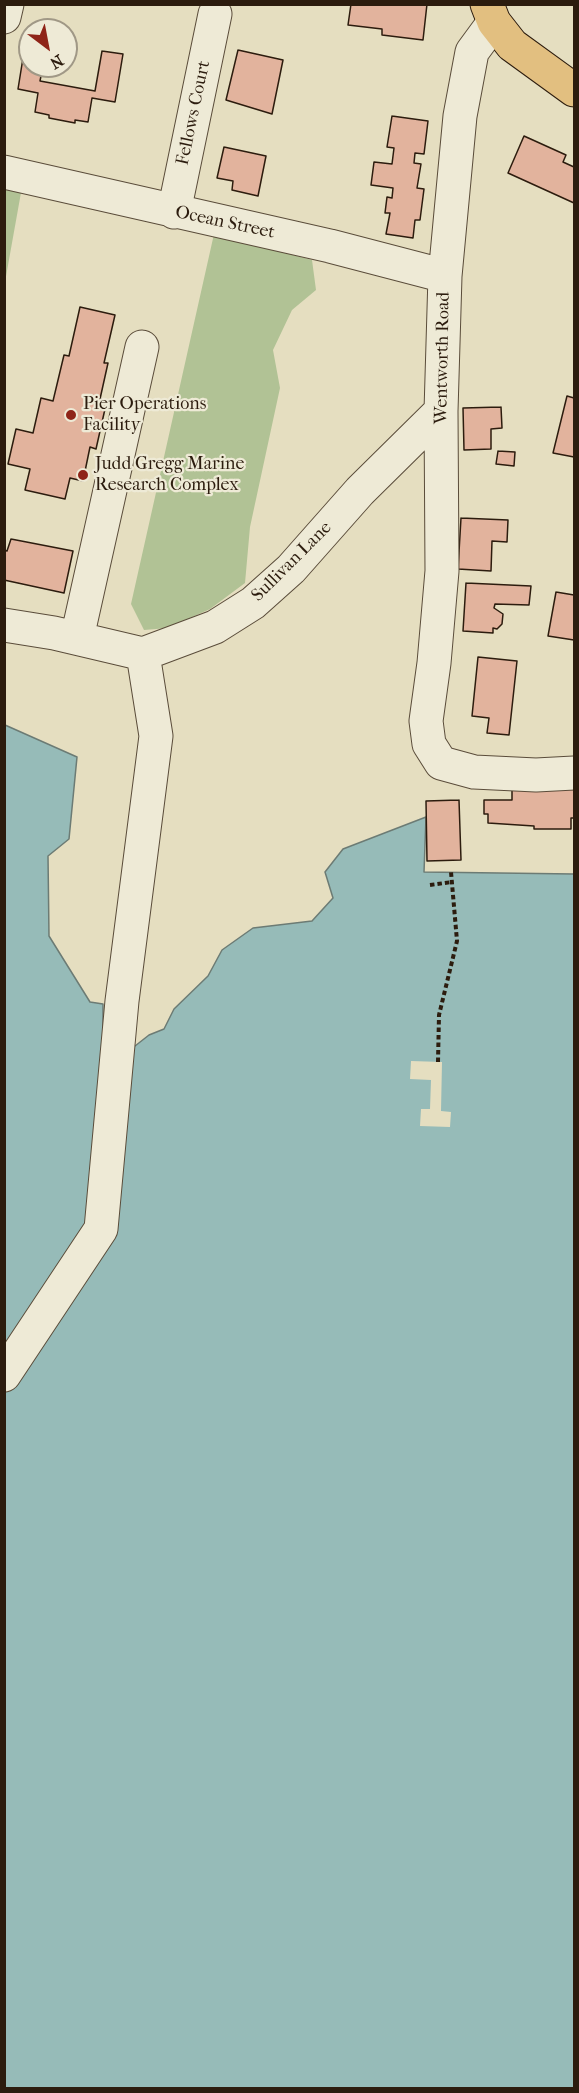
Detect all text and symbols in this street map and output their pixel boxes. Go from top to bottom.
north arrow [18,18,78,78]
text: N [47,51,67,73]
street label: Fellows Court [172,59,216,167]
street label: Ocean Street [173,202,277,244]
street label: Wentworth Road [431,292,455,424]
place label: Pier Operations Facility [83,394,206,436]
marker: Pier Operations Facility [64,408,78,422]
place label: Judd Gregg Marine Research Complex [95,454,244,496]
marker: Judd Gregg Marine Research Complex [76,468,90,482]
street label: Sullivan Lane [247,517,337,607]

